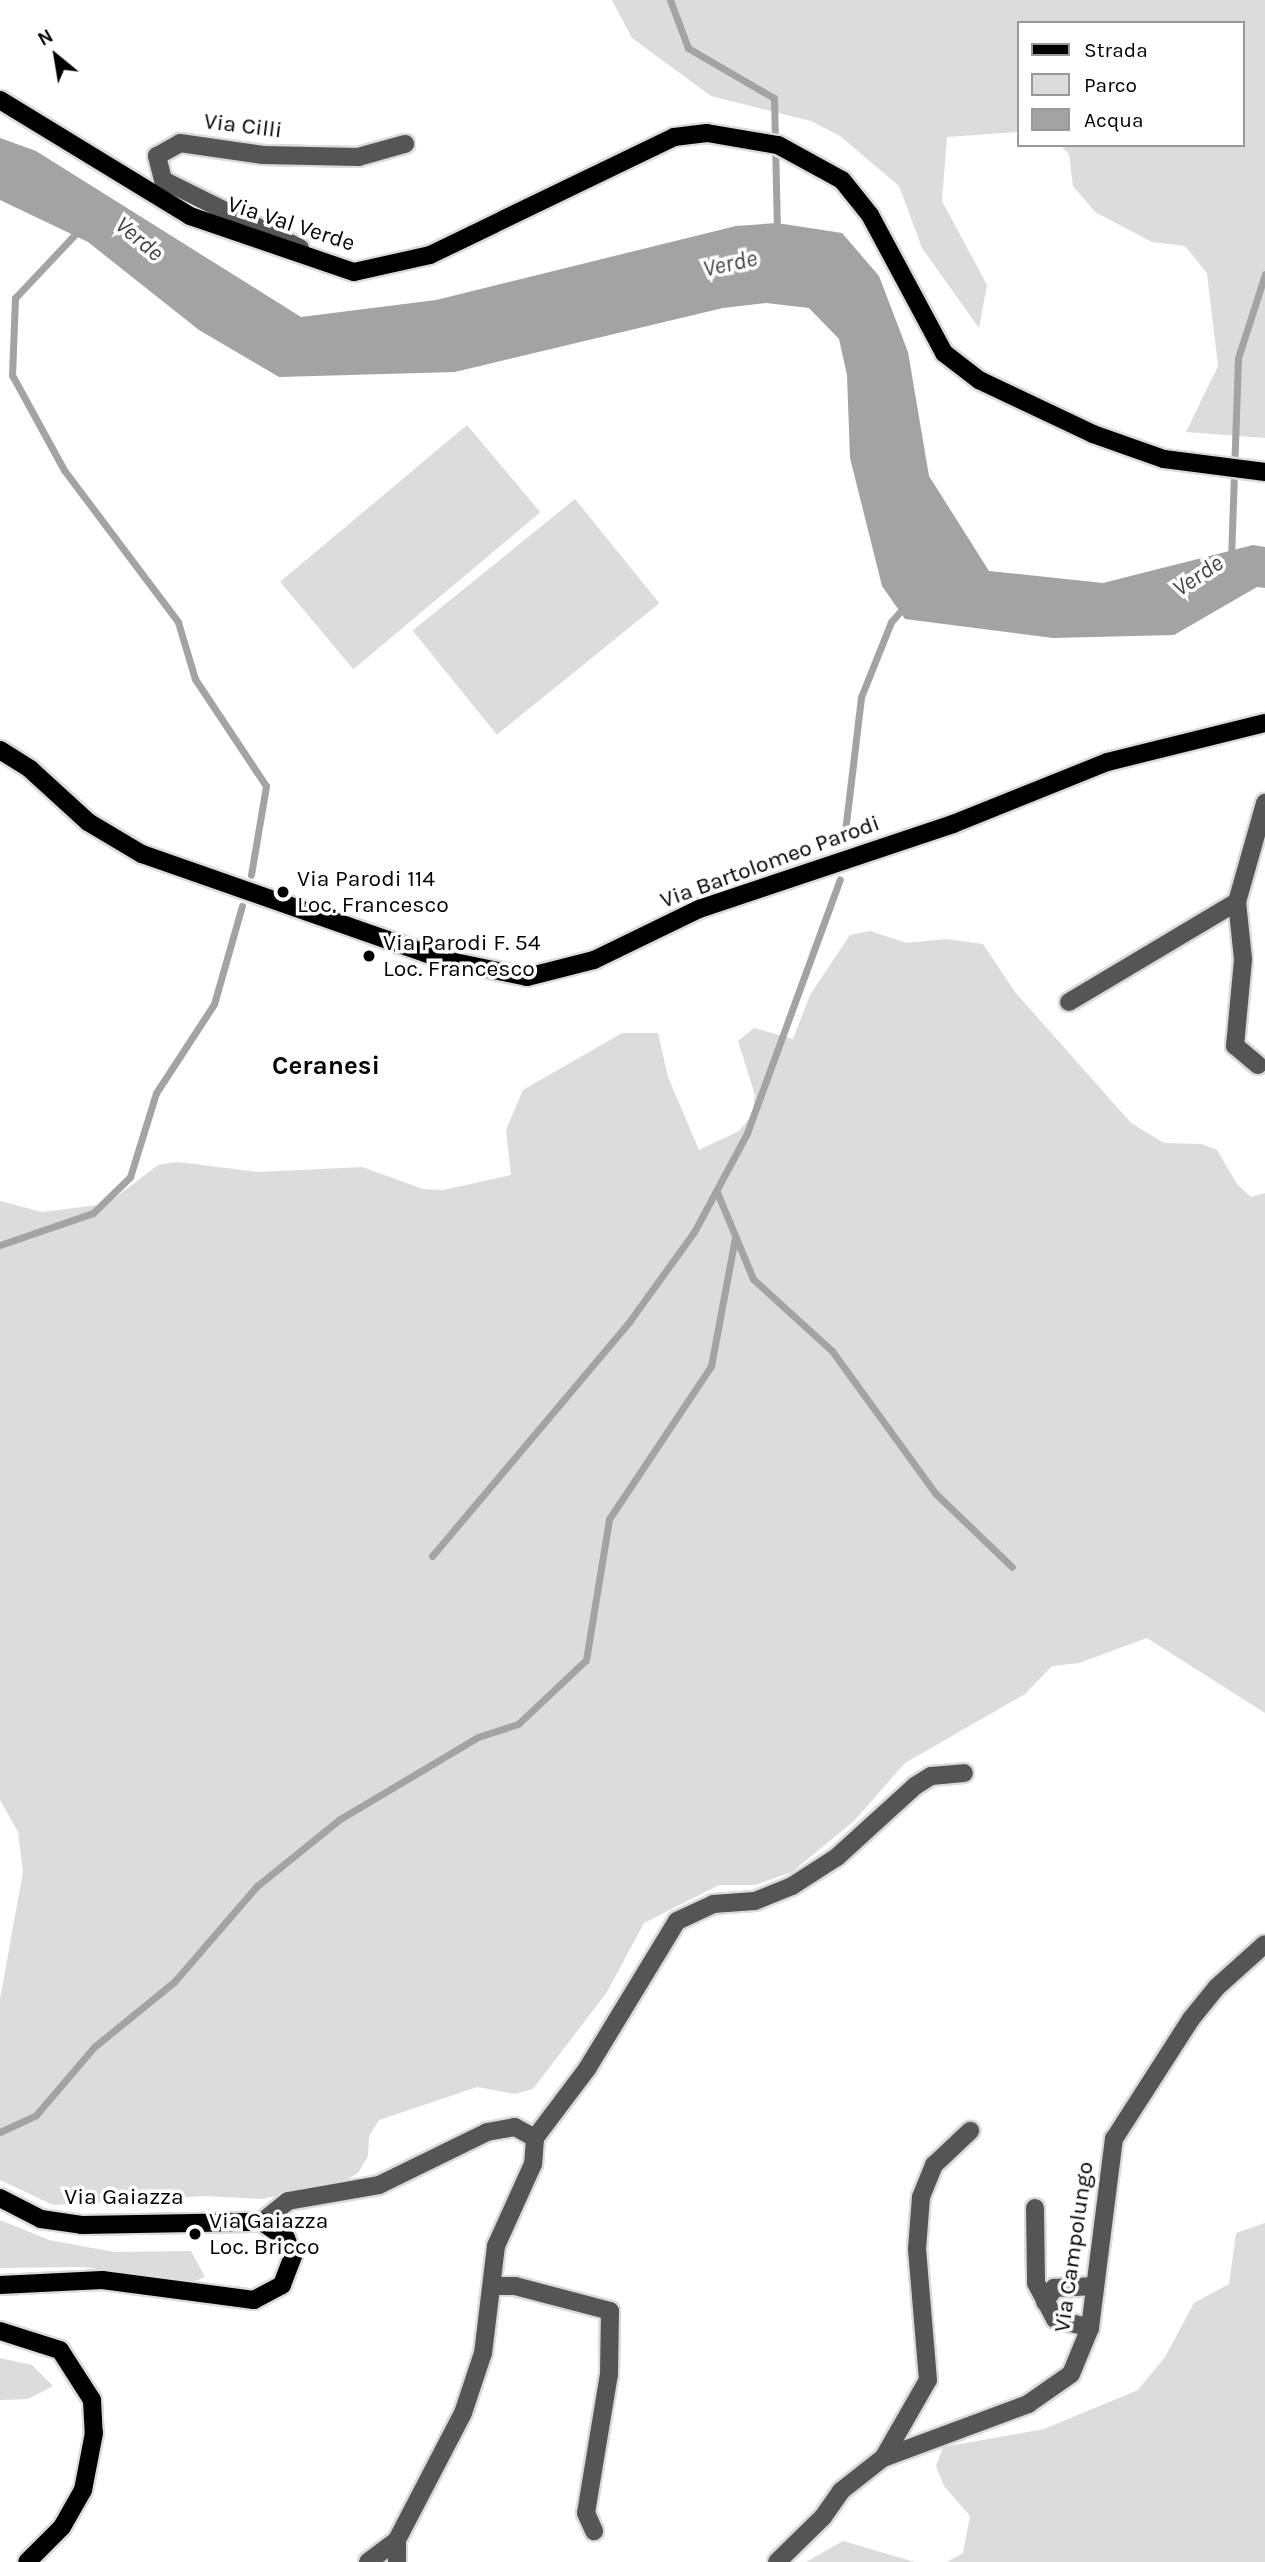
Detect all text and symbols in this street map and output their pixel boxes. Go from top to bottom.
north arrow [21,21,91,91]
legend [1016,21,1244,147]
text: N [34,25,57,51]
text: Strada [1084,38,1148,62]
text: Parco [1084,73,1137,97]
street label: Via Cilli [202,108,284,144]
text: Acqua [1084,108,1143,132]
street label: Via Val Verde [224,190,358,258]
water label: Verde [109,210,169,268]
water label: Verde [700,244,760,284]
water label: Verde [1167,549,1229,603]
street label: Via Bartolomeo Parodi [656,809,884,915]
place label: Via Parodi 114 Loc. Francesco [297,865,449,919]
marker: Via Parodi 114 Loc. Francesco [275,884,291,900]
place label: Via Parodi F. 54 Loc. Francesco [383,929,541,983]
marker: Via Parodi F. 54 Loc. Francesco [361,948,377,964]
district label: Ceranesi [272,1050,380,1082]
street label: Via Campolungo [1048,2160,1100,2334]
street label: Via Gaiazza [64,2183,184,2211]
place label: Via Gaiazza Loc. Bricco [209,2207,328,2261]
marker: Via Gaiazza Loc. Bricco [187,2226,203,2242]

